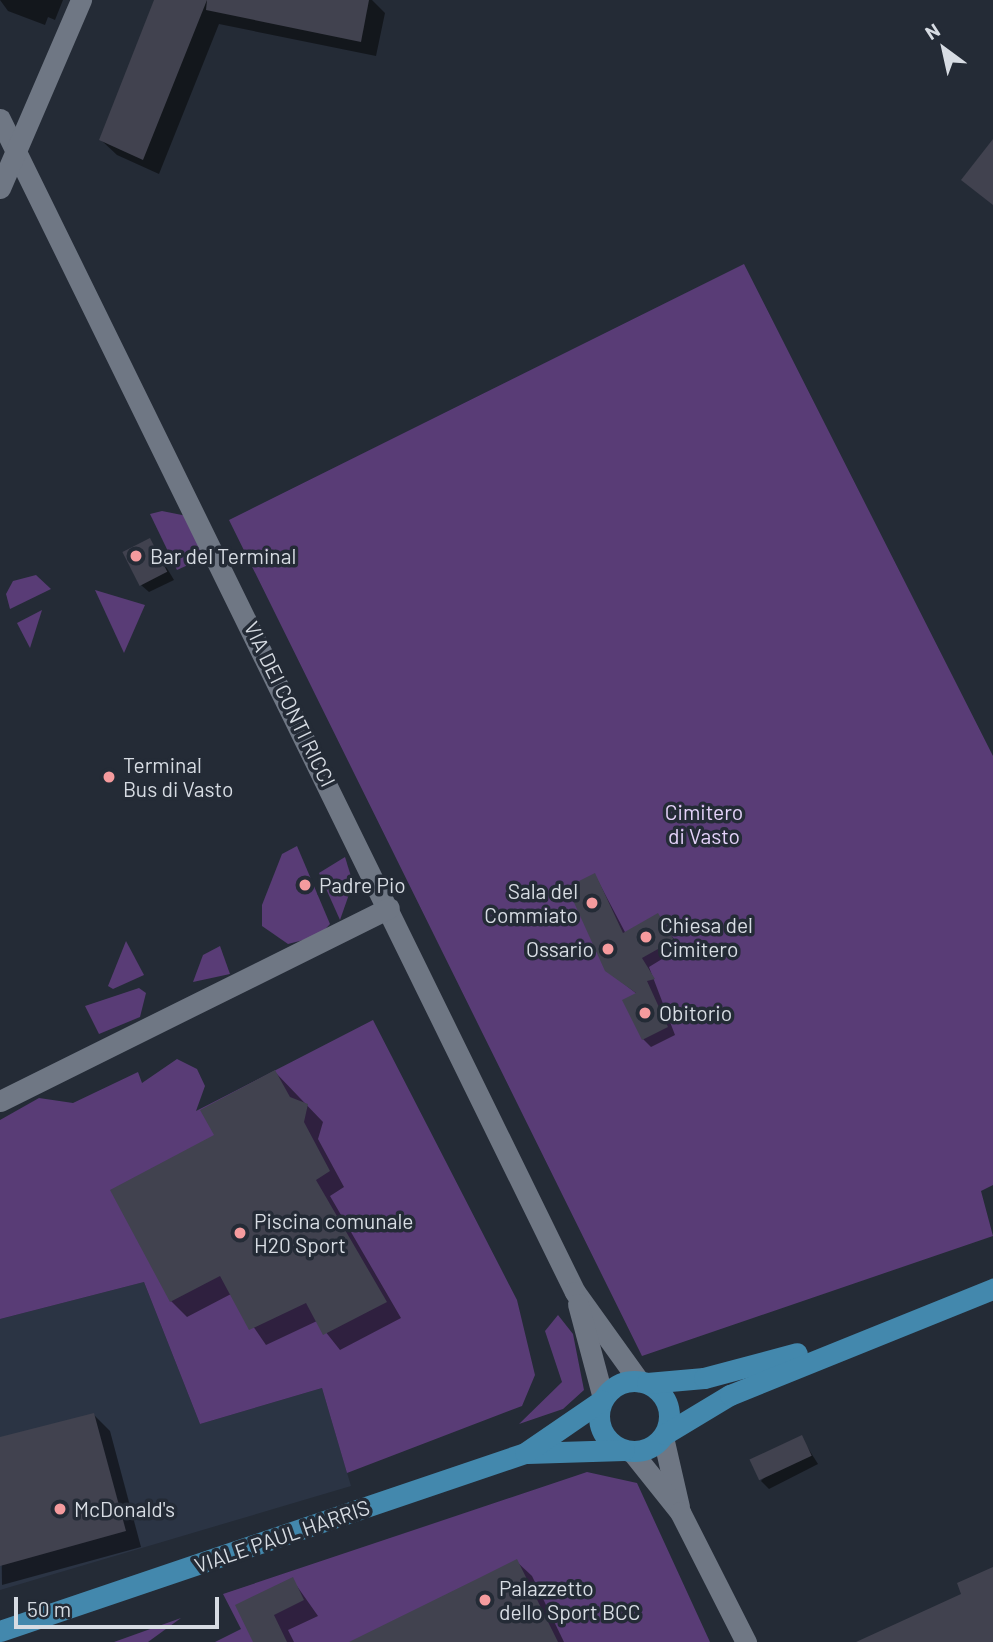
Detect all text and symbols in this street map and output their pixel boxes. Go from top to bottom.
north arrow [909,14,979,84]
text: N [921,18,944,44]
place label: Bar del Terminal [150,543,296,569]
marker: Bar del Terminal [128,548,144,564]
street label: VIA DEI CONTI RICCI [239,617,341,791]
place label: Terminal Bus di Vasto [123,752,233,802]
marker: Terminal Bus di Vasto [101,769,117,785]
park label: Cimitero di Vasto [665,799,743,849]
place label: Padre Pio [319,872,406,898]
marker: Padre Pio [297,877,313,893]
place label: Sala del Commiato [484,878,578,928]
marker: Sala del Commiato [584,895,600,911]
place label: Chiesa del Cimitero [660,912,753,962]
marker: Chiesa del Cimitero [638,929,654,945]
place label: Ossario [526,936,594,962]
marker: Ossario [600,941,616,957]
place label: Obitorio [659,1000,732,1026]
marker: Obitorio [637,1005,653,1021]
place label: Piscina comunale H20 Sport [254,1208,413,1258]
marker: Piscina comunale H20 Sport [232,1225,248,1241]
street label: VIALE PAUL HARRIS [191,1494,373,1578]
place label: McDonald's [74,1496,175,1522]
marker: McDonald's [52,1501,68,1517]
place label: Palazzetto dello Sport BCC [499,1575,641,1625]
scale bar [18,1582,222,1626]
marker: Palazzetto dello Sport BCC [477,1592,493,1608]
text: 50 m [27,1596,71,1621]

